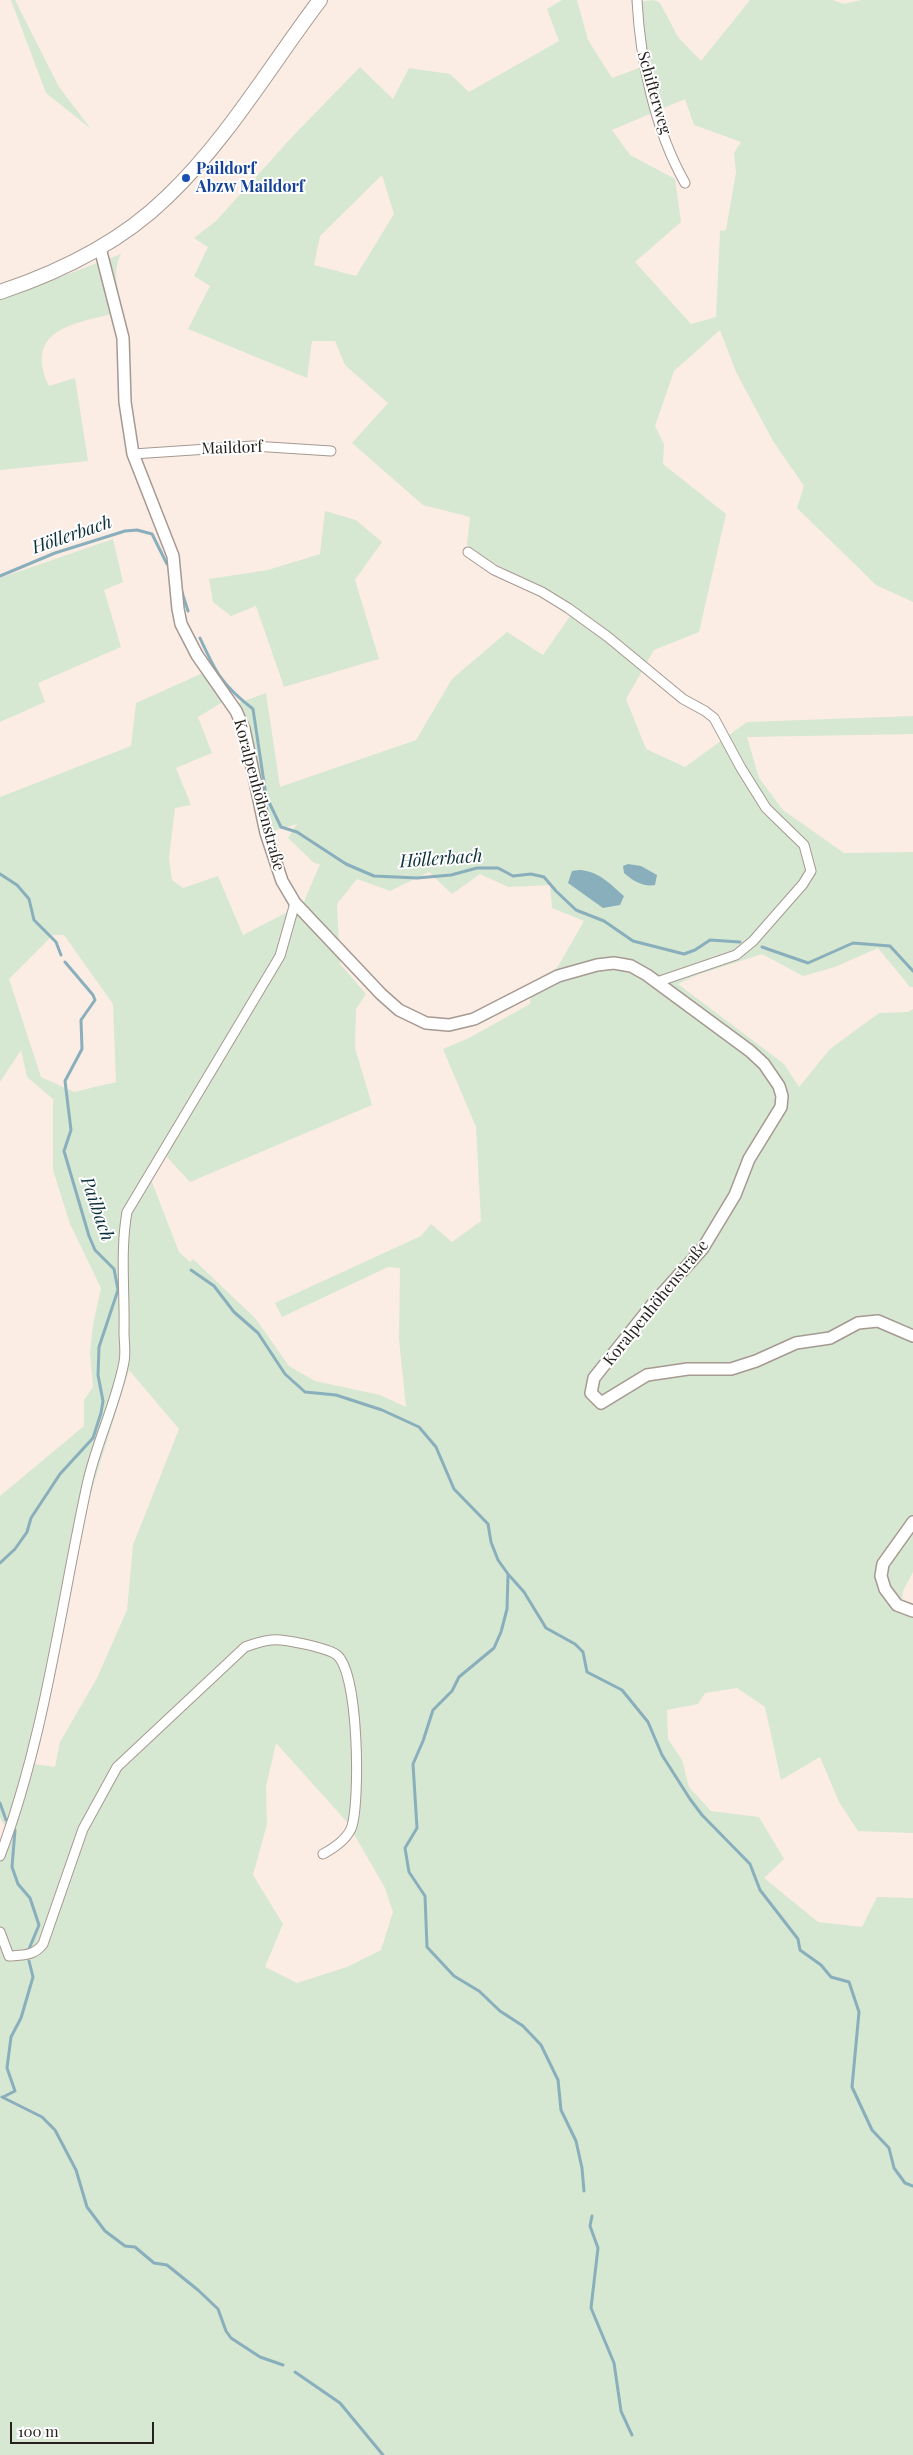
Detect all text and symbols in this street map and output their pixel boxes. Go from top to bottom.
street label: Schifterweg [633,49,675,137]
place label: Paildorf Abzw Maildorf [196,159,304,197]
marker: Paildorf Abzw Maildorf [180,172,192,184]
street label: Maildorf [201,437,263,459]
water label: Höllerbach [29,511,115,559]
street label: Koralpenhöhenstraße [230,717,288,873]
water label: Höllerbach [399,845,483,873]
water label: Pailbach [76,1174,118,1244]
street label: Koralpenhöhenstraße [599,1236,713,1370]
scale bar [12,2412,156,2444]
text: 100 m [18,2421,59,2441]

